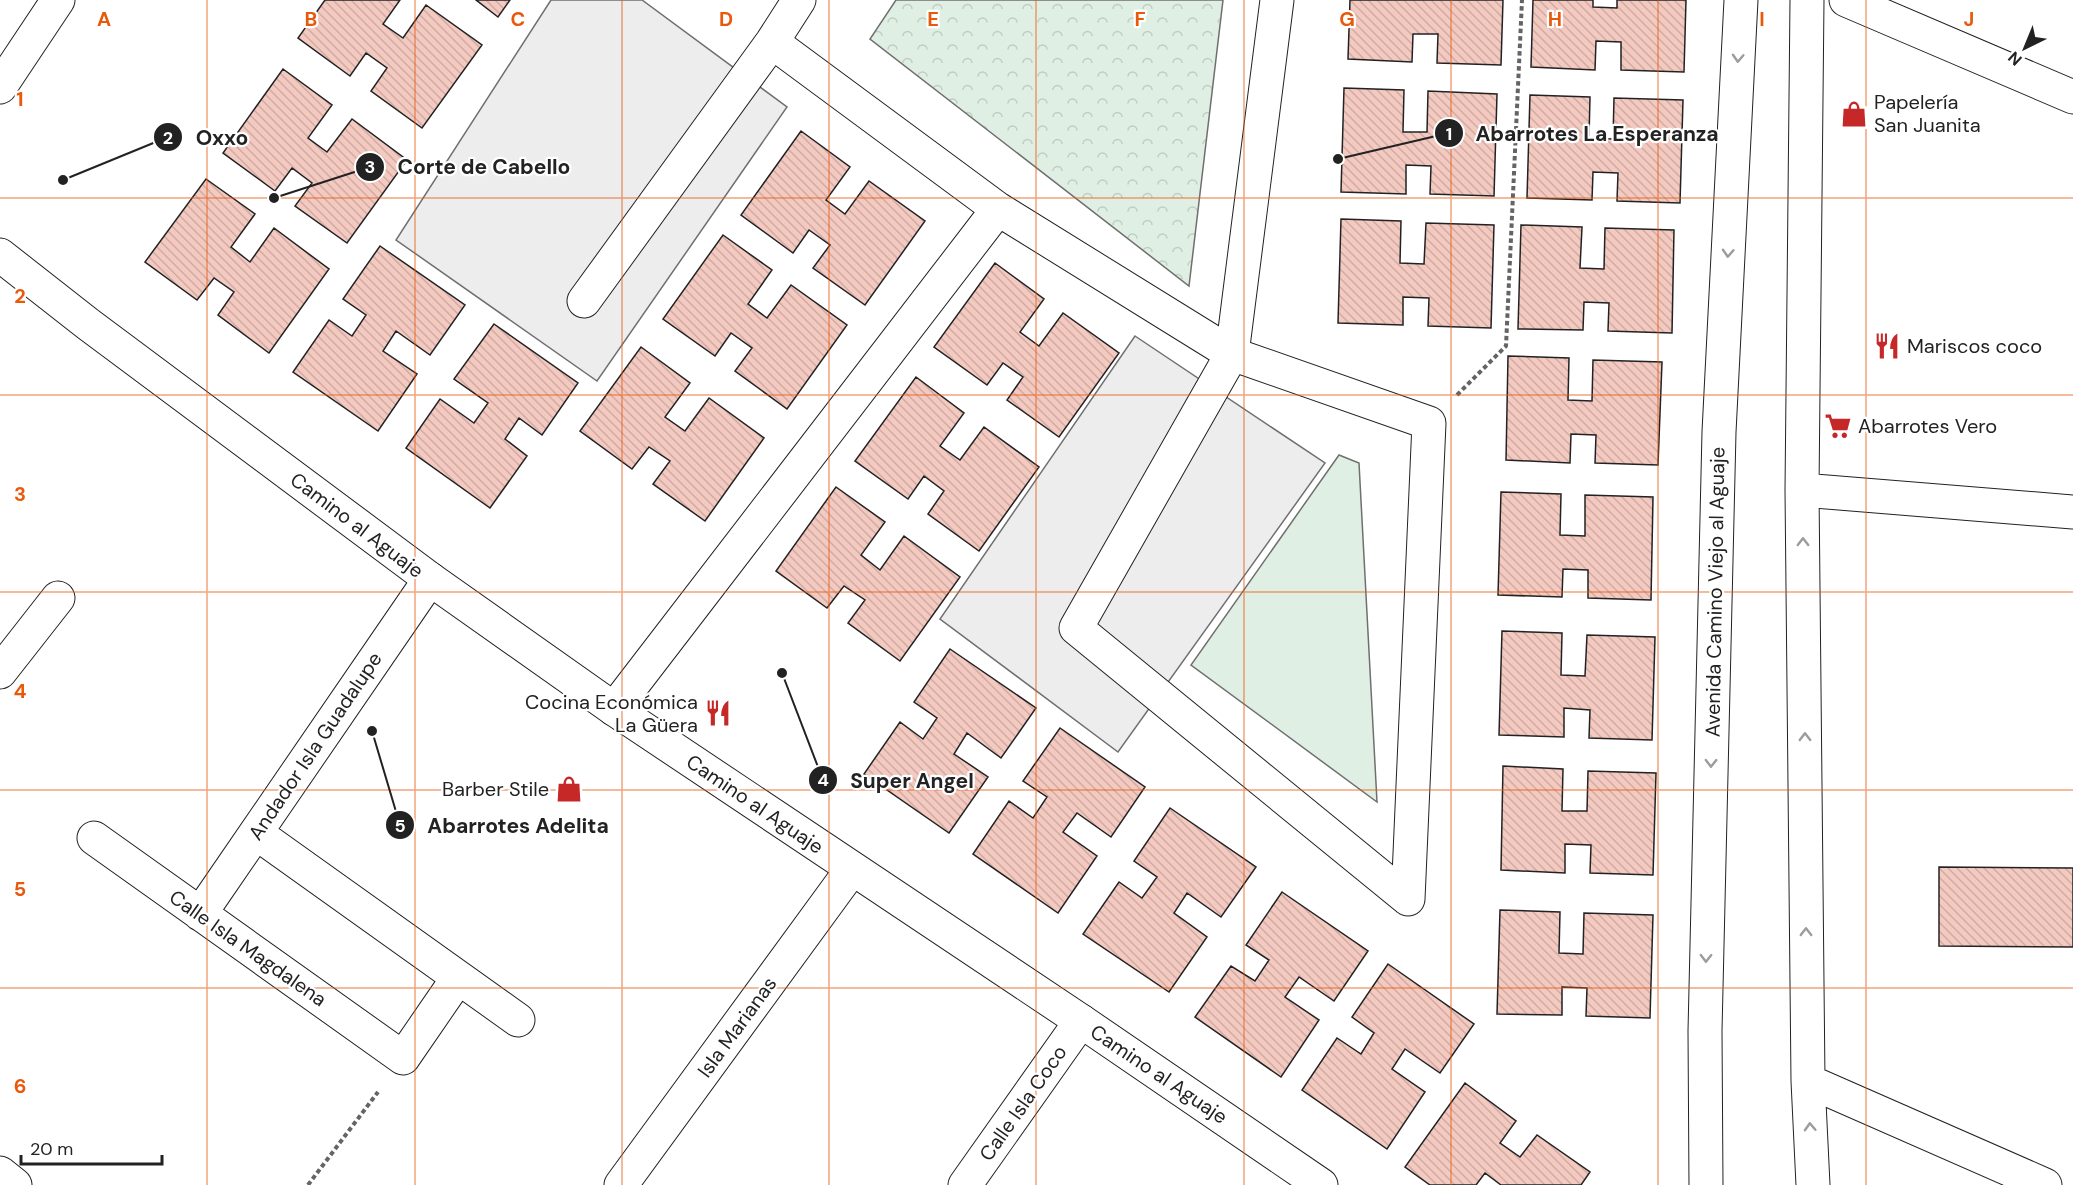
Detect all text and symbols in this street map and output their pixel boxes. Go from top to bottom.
text: A [97,6,111,32]
text: B [305,6,317,32]
text: C [511,6,525,32]
text: D [719,6,733,32]
text: E [927,6,939,32]
text: F [1134,6,1146,32]
text: G [1339,6,1355,32]
text: H [1548,6,1562,32]
text: I [1759,6,1765,32]
text: J [1964,6,1974,32]
north arrow [1995,18,2055,78]
text: N [2004,47,2027,70]
one-way arrow [1732,54,1745,63]
text: 1 [16,86,24,112]
place label: Papelería San Juanita [1874,89,1981,138]
shop icon: Papelería San Juanita [1839,99,1869,129]
callout: Abarrotes La Esperanza [1434,114,1731,153]
callout: Oxxo [153,118,260,157]
text: Abarrotes La Esperanza [1475,120,1719,148]
text: 1 [1446,122,1452,146]
text: Oxxo [196,124,248,152]
text: 2 [163,126,173,150]
callout: Corte de Cabello [355,147,582,186]
text: Corte de Cabello [398,153,570,181]
text: 3 [365,155,375,179]
one-way arrow [1722,249,1735,258]
text: 2 [14,283,26,309]
restaurant icon: Mariscos coco [1872,331,1902,361]
place label: Mariscos coco [1907,333,2042,359]
supermarket icon: Abarrotes Vero [1823,411,1853,441]
place label: Abarrotes Vero [1858,413,1997,439]
street label: Avenida Camino Viejo al Aguaje [1699,447,1731,737]
street label: Camino al Aguaje [285,466,429,584]
text: 3 [14,481,26,507]
one-way arrow [1797,537,1809,546]
street label: Andador Isla Guadalupe [242,647,388,845]
text: 4 [14,678,27,704]
place label: Cocina Económica La Güera [525,689,698,738]
restaurant icon: Cocina Económica La Güera [703,698,733,728]
one-way arrow [1798,732,1811,741]
street label: Camino al Aguaje [681,748,829,860]
one-way arrow [1705,758,1717,767]
callout: Super Angel [808,761,985,800]
text: Super Angel [850,767,974,795]
text: 4 [817,768,829,792]
shop icon: Barber Stile [554,774,584,804]
place label: Barber Stile [442,776,549,802]
callout: Abarrotes Adelita [385,806,620,845]
text: Abarrotes Adelita [427,812,609,840]
text: 5 [394,814,406,838]
text: 5 [14,876,26,902]
street label: Calle Isla Magdalena [164,884,332,1012]
one-way arrow [1800,927,1812,936]
one-way arrow [1700,953,1713,962]
street label: Isla Marianas [692,971,782,1083]
street label: Camino al Aguaje [1085,1018,1233,1130]
street label: Calle Isla Coco [973,1040,1073,1166]
text: 6 [14,1073,26,1099]
one-way arrow [1803,1122,1816,1131]
scale bar [21,1128,162,1166]
text: 20 m [30,1137,73,1161]

